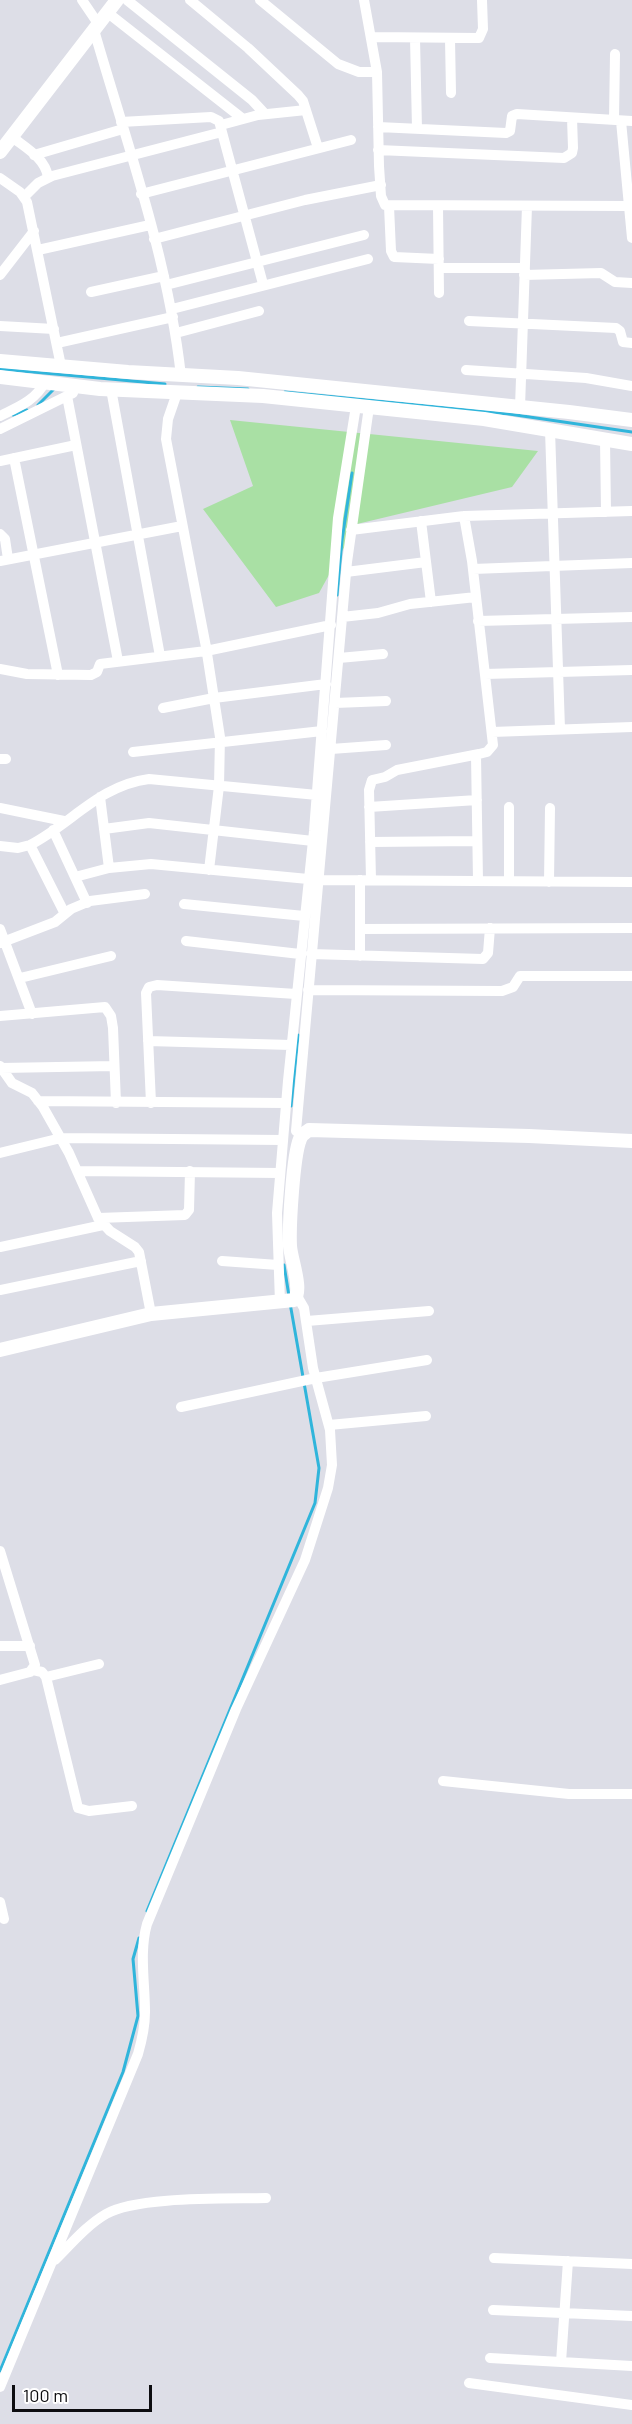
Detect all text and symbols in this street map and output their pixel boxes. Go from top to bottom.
scale bar [15,2373,154,2411]
text: 100 m [23,2384,68,2406]

